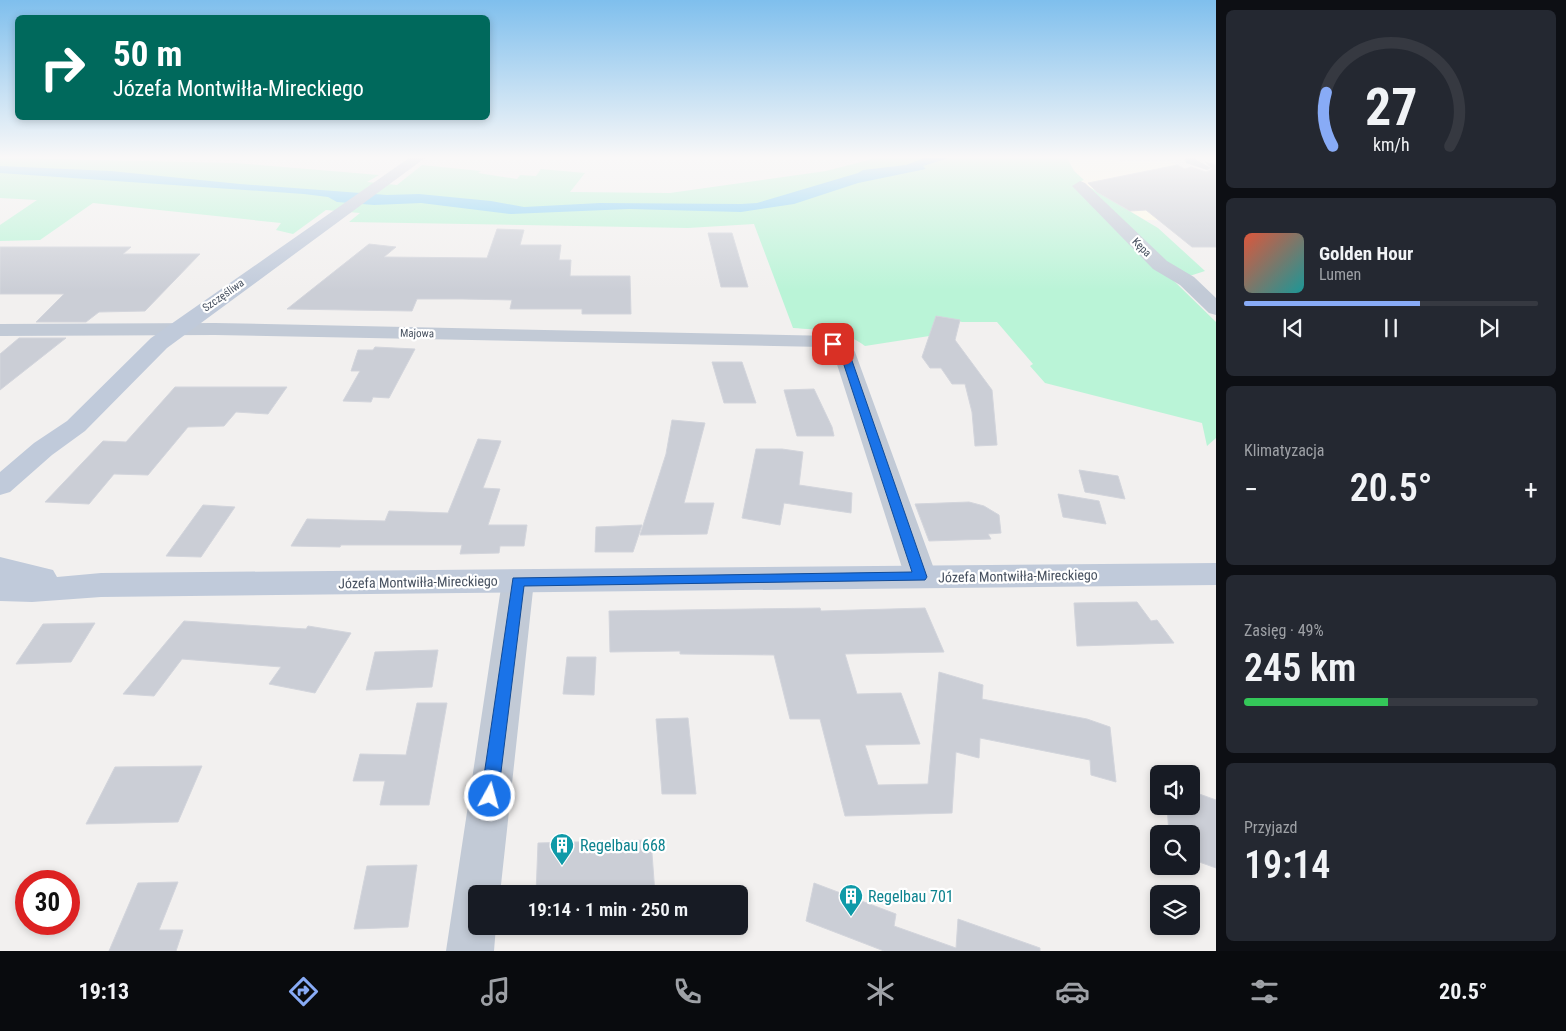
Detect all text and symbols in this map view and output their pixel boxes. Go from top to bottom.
text: 50 m [113,34,182,75]
icon: right [30,35,95,100]
text: Józefa Montwiłła-Mireckiego [113,76,364,101]
text: 27 [1365,77,1417,138]
text: km/h [1373,134,1409,155]
street label: Kępa [1129,235,1154,260]
text: Golden Hour [1319,242,1413,265]
text: Lumen [1319,265,1361,284]
street label: Szczęśliwa [200,276,247,314]
icon: previous [1279,314,1307,342]
icon: pause [1377,314,1405,342]
icon: next [1475,314,1503,342]
pin [812,323,854,365]
street label: Majowa [400,327,434,340]
icon: arrive [819,330,847,358]
text: Klimatyzacja [1244,441,1325,460]
text: 20.5° [1350,466,1432,510]
text: − [1244,473,1258,506]
text: + [1524,473,1538,506]
street label: Józefa Montwiłła-Mireckiego [938,567,1098,585]
street label: Józefa Montwiłła-Mireckiego [338,573,498,591]
text: Zasięg · 49% [1244,621,1324,640]
text: 245 km [1244,646,1356,690]
map controls [1150,765,1200,935]
button: sound [1150,765,1200,815]
position arrow [463,769,515,821]
text: Przyjazd [1244,818,1298,837]
button: search [1150,825,1200,875]
building icon: Regelbau 668 [549,832,575,866]
place label: Regelbau 668 [580,836,666,855]
text: 19:14 [1244,843,1330,887]
speed limit sign: 30 [15,870,80,935]
building icon: Regelbau 701 [838,883,864,917]
button: layers [1150,885,1200,935]
place label: Regelbau 701 [868,887,954,906]
text: 19:14 · 1 min · 250 m [528,898,688,921]
icon: directions [286,974,321,1009]
icon: music [478,974,513,1009]
icon: phone [670,974,705,1009]
icon: climate [863,974,898,1009]
icon: car [1055,974,1090,1009]
icon: filters [1247,974,1282,1009]
text: 19:13 [79,979,129,1004]
text: 20.5° [1439,979,1487,1004]

